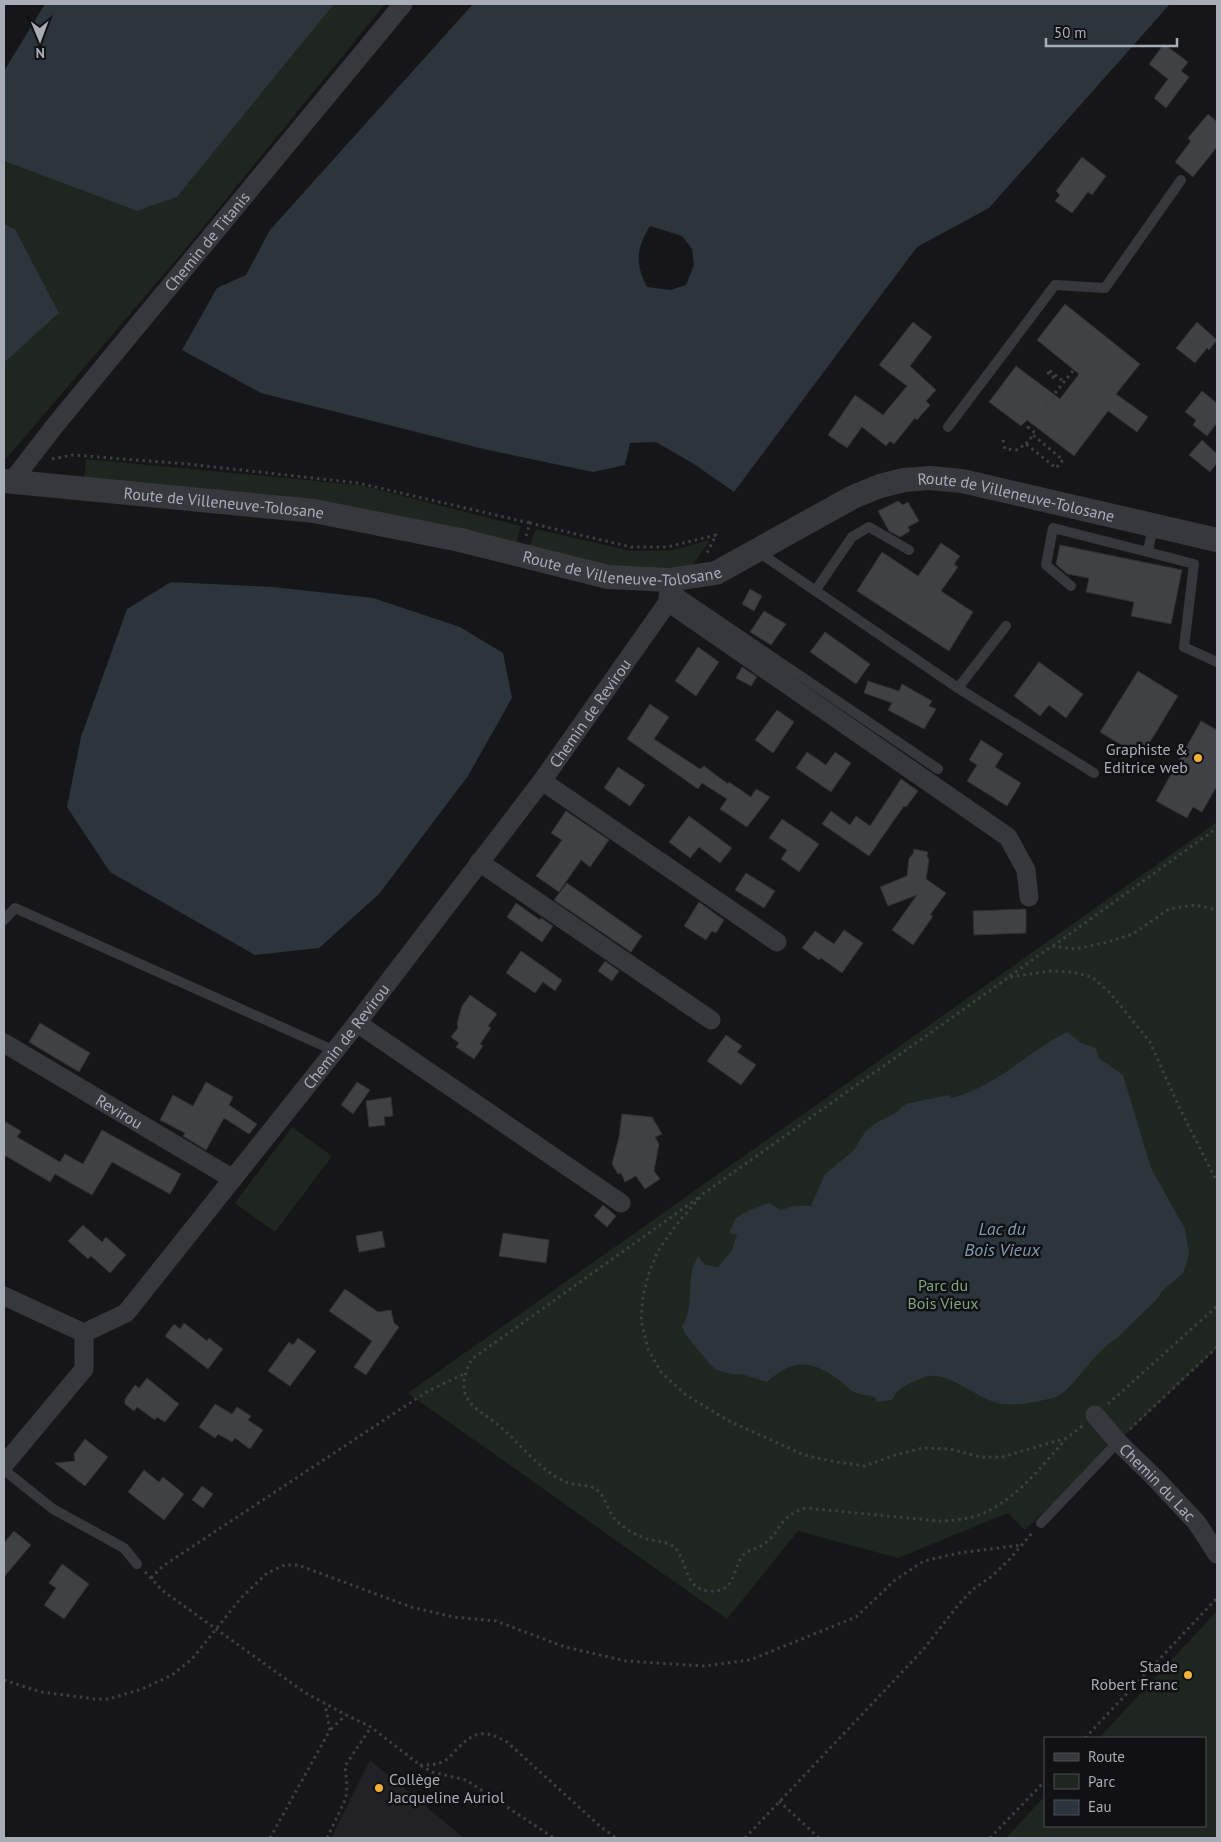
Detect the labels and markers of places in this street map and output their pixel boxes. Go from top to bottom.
place label: Graphiste & Editrice web [1104,739,1188,777]
marker: Graphiste & Editrice web [1192,752,1204,764]
place label: Stade Robert Franc [1091,1656,1178,1694]
marker: Stade Robert Franc [1182,1669,1194,1681]
place label: Collège Jacqueline Auriol [388,1769,505,1807]
marker: Collège Jacqueline Auriol [373,1782,385,1794]

